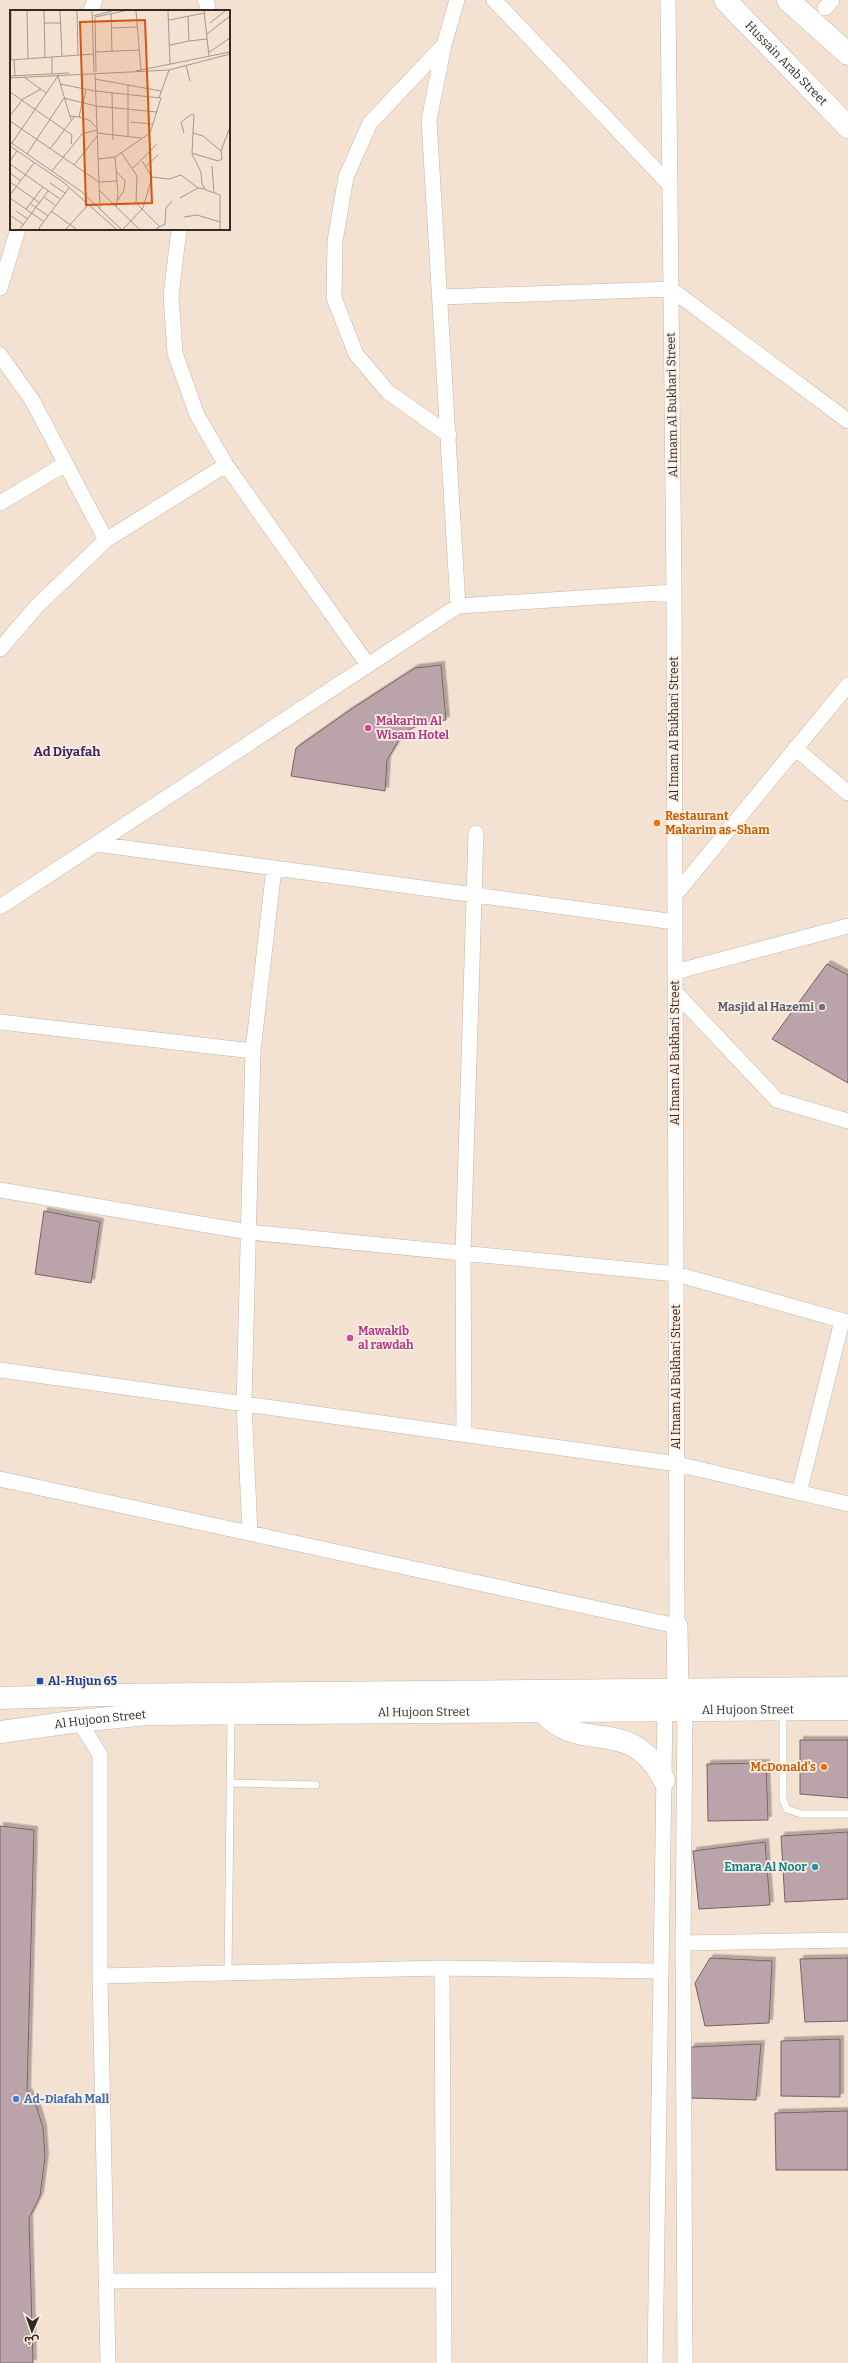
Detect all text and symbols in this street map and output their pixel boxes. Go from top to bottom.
inset map [10,10,230,230]
street label: Hussain Arab Street [742,18,831,109]
street label: Al Imam Al Bukhari Street [664,332,680,478]
street label: Al Imam Al Bukhari Street [667,656,681,802]
place label: Makarim Al Wisam Hotel [376,714,449,742]
marker: Makarim Al Wisam Hotel [363,723,373,733]
district label: Ad Diyafah [34,744,101,759]
place label: Restaurant Makarim as-Sham [665,809,770,837]
marker: Restaurant Makarim as-Sham [652,818,662,828]
street label: Al Imam Al Bukhari Street [668,980,682,1126]
place label: Masjid al Hazemi [718,1000,814,1015]
marker: Masjid al Hazemi [817,1002,827,1012]
street label: Al Imam Al Bukhari Street [669,1304,683,1450]
place label: Mawakib al rawdah [358,1324,414,1352]
marker: Mawakib al rawdah [345,1333,355,1343]
place label: Al-Hujun 65 [48,1674,117,1689]
marker: Al-Hujun 65 [35,1676,45,1686]
street label: Al Hujoon Street [702,1702,795,1717]
street label: Al Hujoon Street [378,1705,471,1719]
street label: Al Hujoon Street [53,1707,147,1731]
place label: McDonald's [751,1760,816,1774]
marker: McDonald's [819,1762,829,1772]
place label: Emara Al Noor [724,1860,807,1874]
marker: Emara Al Noor [810,1862,820,1872]
place label: Ad-Diafah Mall [24,2092,109,2106]
marker: Ad-Diafah Mall [11,2094,21,2104]
north arrow [12,2311,52,2351]
text: ش [24,2334,39,2347]

